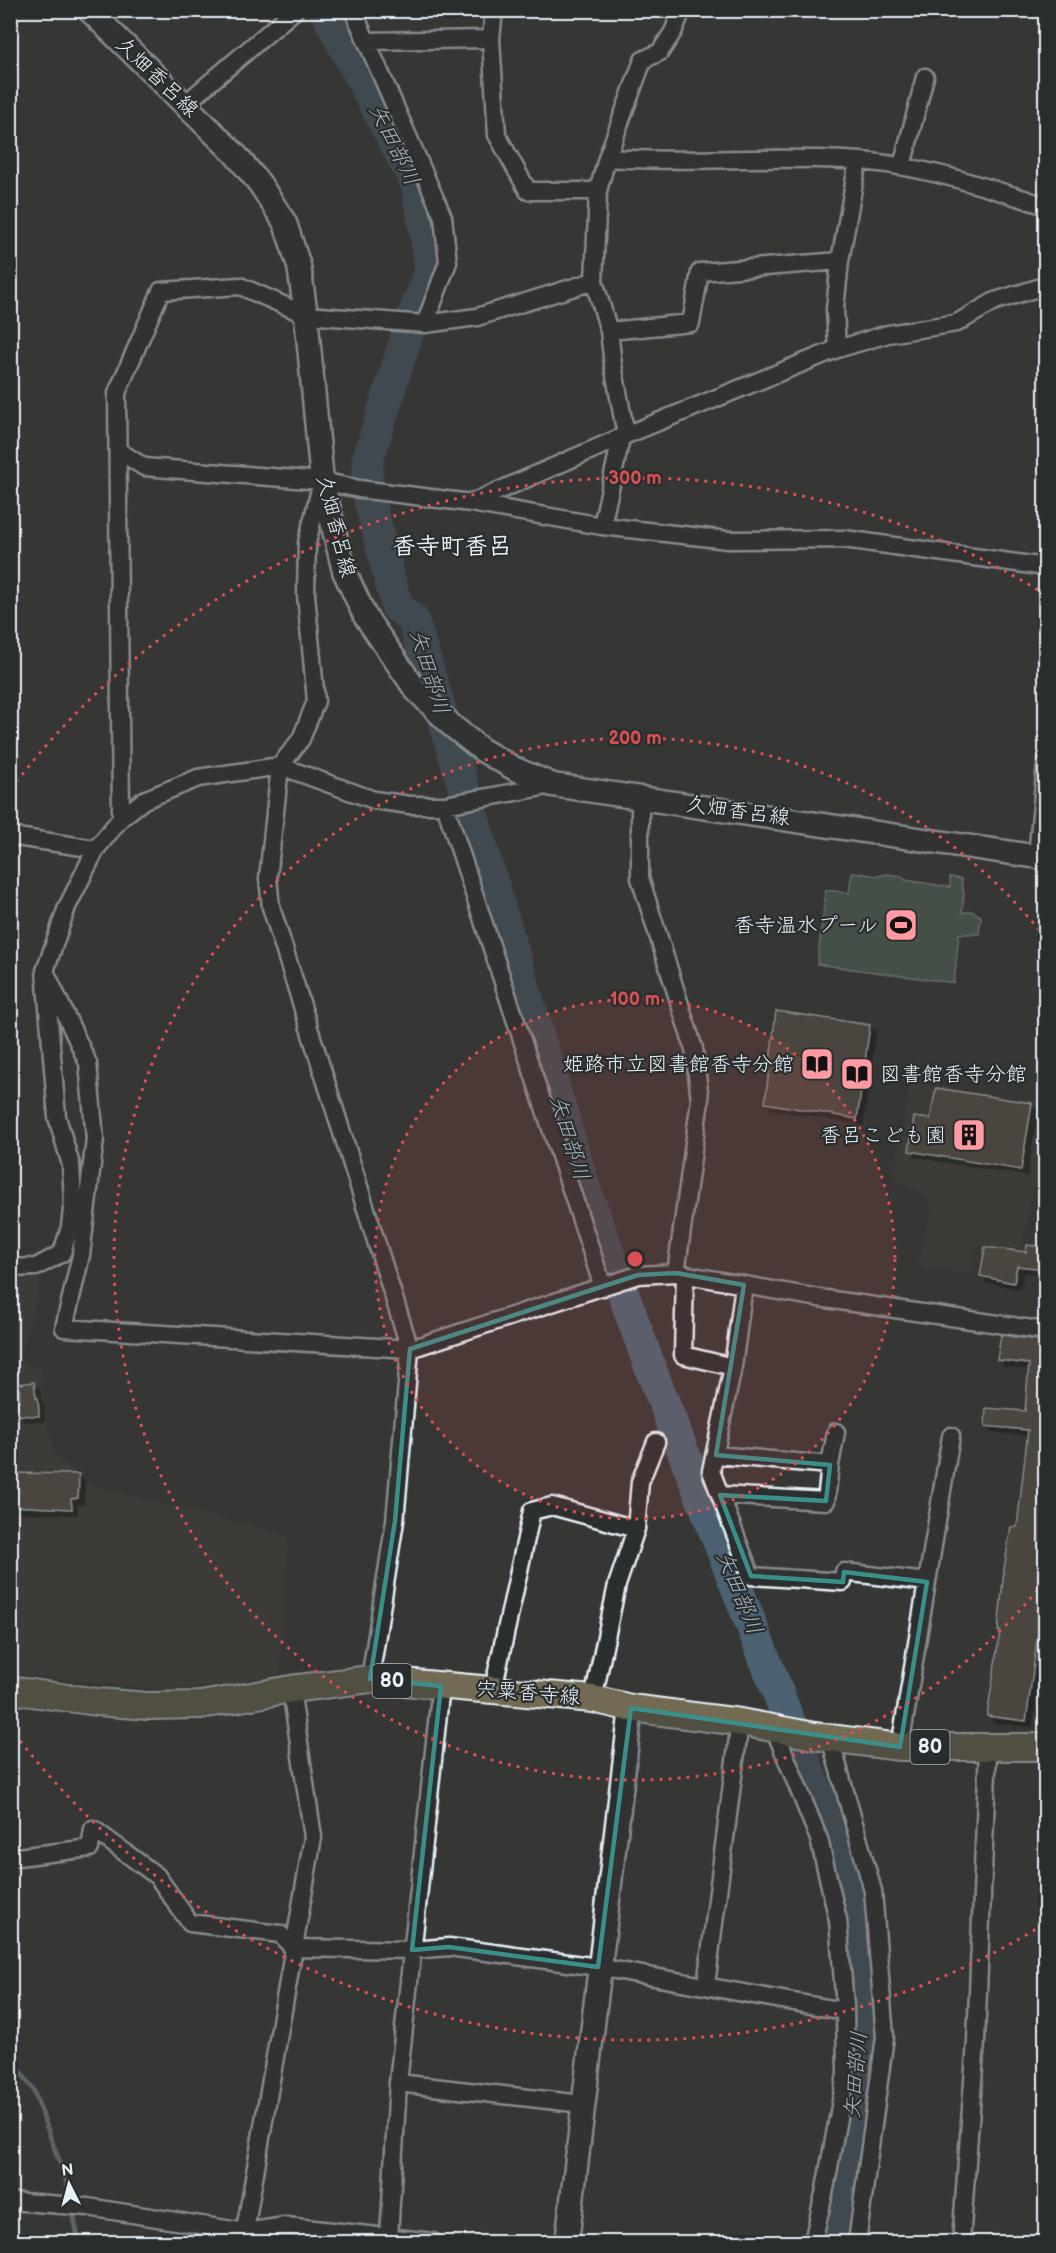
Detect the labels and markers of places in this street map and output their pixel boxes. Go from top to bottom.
sports icon: 香寺温水プール [883,907,919,943]
place label: 香寺温水プール [734,913,878,938]
library icon: 姫路市立図書館香寺分館 [799,1046,835,1082]
place label: 姫路市立図書館香寺分館 [563,1052,794,1077]
library icon: 図書館香寺分館 [839,1056,875,1092]
place label: 図書館香寺分館 [880,1062,1027,1087]
building icon: 香呂こども園 [951,1117,987,1153]
place label: 香呂こども園 [820,1123,946,1148]
centre of rings [625,1249,645,1269]

